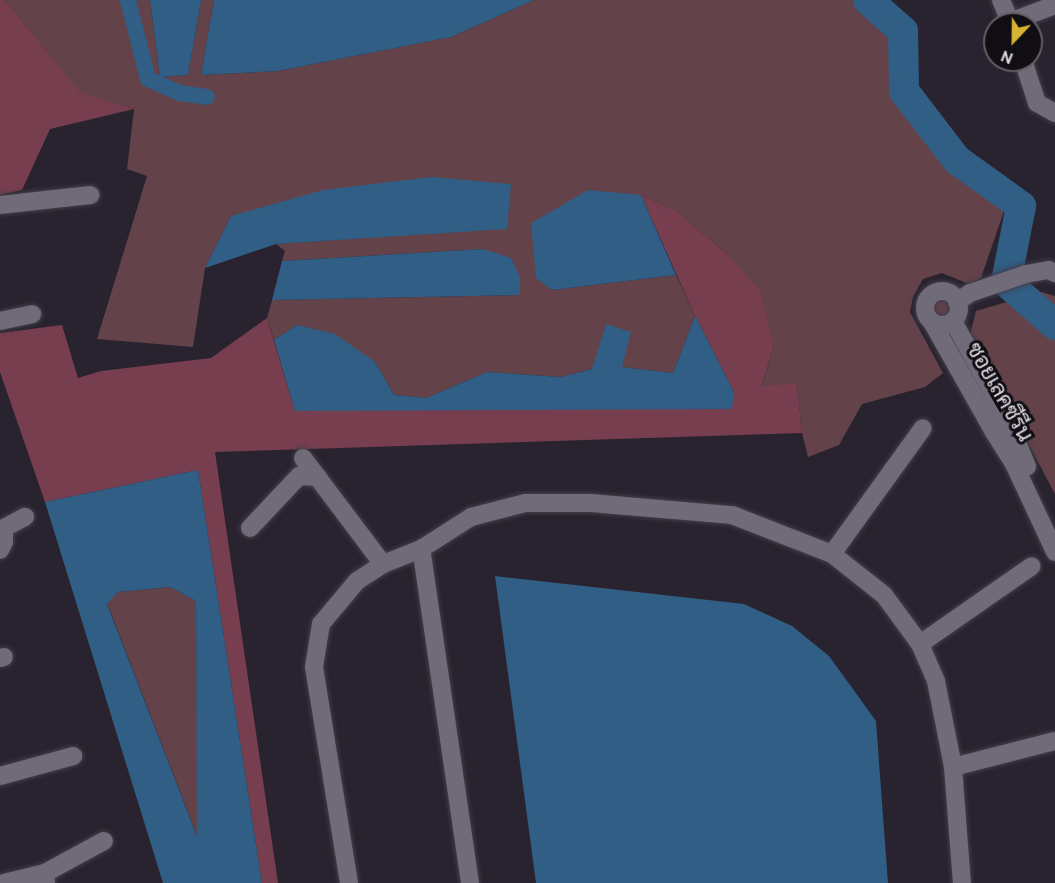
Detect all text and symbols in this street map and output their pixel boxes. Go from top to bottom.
north arrow [983,12,1043,72]
text: N [998,46,1016,68]
street label: ซอยเลคซีรีน [961,338,1039,446]

